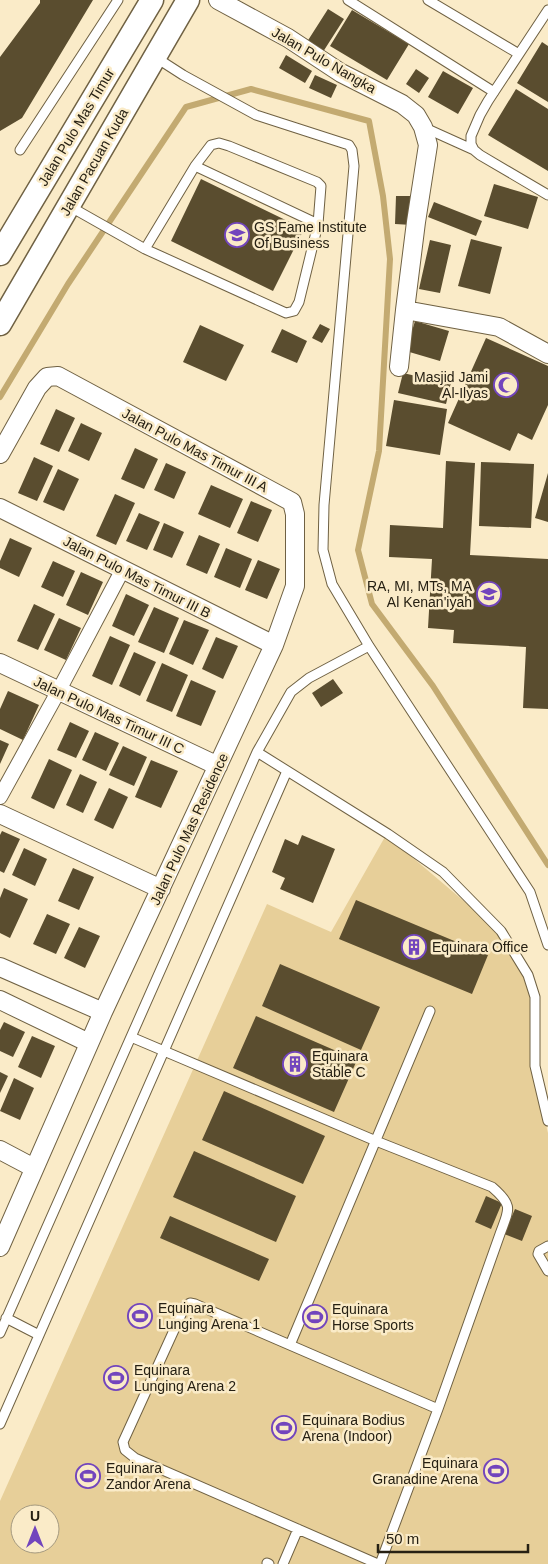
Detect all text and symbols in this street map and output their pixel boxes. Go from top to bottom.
street label: Jalan Pulo Nangka [269,24,379,96]
street label: Jalan Pulo Mas Timur [34,65,118,189]
street label: Jalan Pacuan Kuda [57,105,131,219]
place label: GS Fame Institute Of Business [254,219,367,251]
school or university icon: GS Fame Institute Of Business [224,222,250,248]
place label: Masjid Jami Al-Ilyas [414,369,488,401]
mosque icon: Masjid Jami Al-Ilyas [493,372,519,398]
street label: Jalan Pulo Mas Timur III A [119,405,271,496]
street label: Jalan Pulo Mas Timur III B [61,533,213,621]
place label: RA, MI, MTs, MA Al Kenan'iyah [367,578,473,610]
school or university icon: RA, MI, MTs, MA Al Kenan'iyah [476,581,502,607]
street label: Jalan Pulo Mas Timur III C [31,673,187,757]
street label: Jalan Pulo Mas Residence [147,750,231,907]
building icon: Equinara Office [401,934,427,960]
place label: Equinara Office [432,939,528,955]
place label: Equinara Stable C [312,1048,368,1080]
building icon: Equinara Stable C [282,1051,308,1077]
place label: Equinara Lunging Arena 1 [158,1300,260,1332]
place label: Equinara Horse Sports [332,1301,414,1333]
sports icon: Equinara Lunging Arena 1 [127,1303,153,1329]
sports icon: Equinara Horse Sports [302,1304,328,1330]
place label: Equinara Lunging Arena 2 [134,1362,236,1394]
sports icon: Equinara Lunging Arena 2 [103,1365,129,1391]
place label: Equinara Bodius Arena (Indoor) [302,1412,405,1444]
sports icon: Equinara Bodius Arena (Indoor) [271,1415,297,1441]
place label: Equinara Granadine Arena [372,1455,478,1487]
sports icon: Equinara Granadine Arena [483,1458,509,1484]
place label: Equinara Zandor Arena [106,1460,191,1492]
sports icon: Equinara Zandor Arena [75,1463,101,1489]
north arrow [10,1504,60,1554]
text: U [30,1508,40,1524]
scale bar [378,1522,528,1554]
text: 50 m [386,1530,419,1547]

